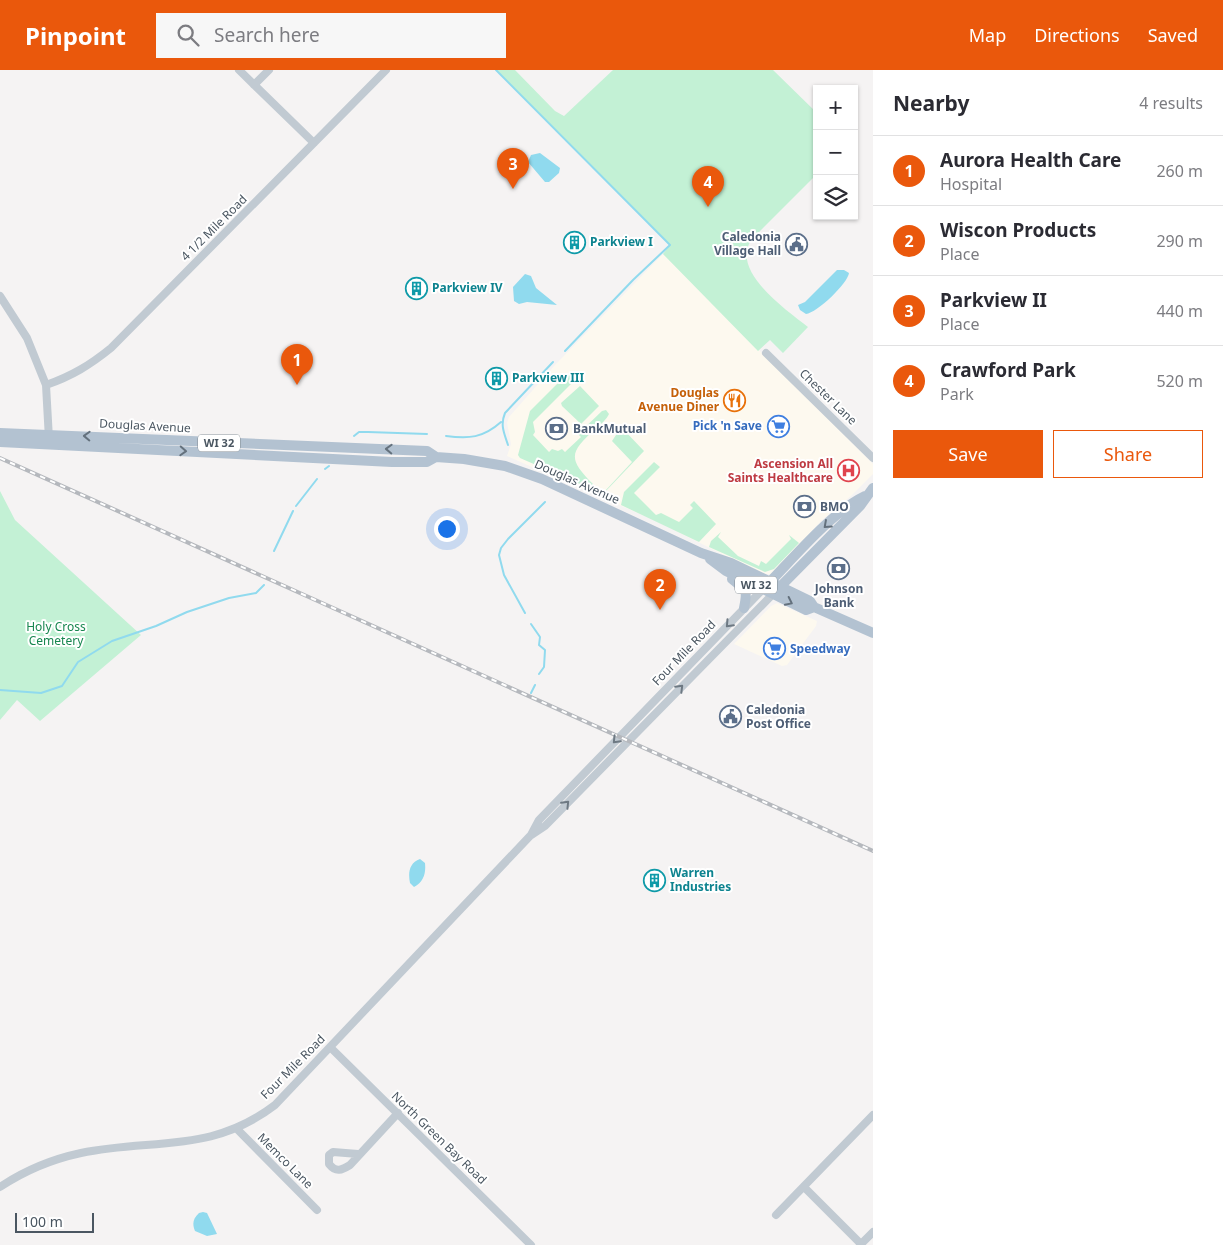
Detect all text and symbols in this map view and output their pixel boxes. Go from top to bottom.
search box [156,13,506,58]
text: Pinpoint [25,19,126,52]
icon: search [174,21,202,49]
text: Search here [214,22,320,48]
text: Map [969,23,1006,47]
text: Directions [1034,23,1120,47]
text: Saved [1148,23,1198,47]
map controls [813,85,858,220]
button: + [813,85,858,130]
text: Nearby [893,89,969,117]
text: 4 results [1139,92,1203,114]
button: − [813,130,858,175]
text: Aurora Health Care [940,147,1121,173]
pin: 3 [497,148,529,189]
text: 1 [904,160,914,182]
text: 260 m [1156,160,1203,182]
pin: 4 [692,166,724,207]
text: Hospital [940,173,1002,195]
button: layers [813,175,858,220]
street label: 4 1/2 Mile Road [177,191,250,264]
text: Wiscon Products [940,217,1096,243]
place label: Caledonia Village Hall [714,228,781,259]
building icon: Parkview I [562,230,586,254]
text: 2 [904,230,914,252]
text: 290 m [1156,230,1203,252]
public building icon: Caledonia Village Hall [785,232,809,256]
place label: Parkview I [590,233,653,250]
text: Place [940,243,980,265]
building icon: Parkview IV [404,276,428,300]
place label: Parkview IV [432,279,503,296]
text: Parkview II [940,287,1047,313]
text: 3 [904,300,914,322]
text: 440 m [1156,300,1203,322]
text: Place [940,313,980,335]
pin: 1 [281,344,313,385]
text: Crawford Park [940,357,1076,383]
street label: Chester Lane [796,365,861,429]
building icon: Parkview III [484,366,508,390]
place label: Parkview III [512,369,585,386]
text: 4 [904,370,914,392]
text: 520 m [1156,370,1203,392]
text: Park [940,383,974,405]
place label: Douglas Avenue Diner [638,384,720,415]
restaurant icon: Douglas Avenue Diner [723,388,747,412]
supermarket icon: Pick 'n Save [766,414,790,438]
street label: Douglas Avenue [99,415,191,436]
bank icon: BankMutual [545,417,569,441]
place label: Pick 'n Save [693,417,762,434]
place label: BankMutual [573,420,646,437]
button: Save [893,430,1043,478]
button: Share [1053,430,1203,478]
one-way arrow [83,431,90,441]
road number: WI 32 [198,434,240,452]
one-way arrow [385,444,393,455]
one-way arrow [179,446,187,457]
street label: Douglas Avenue [532,455,623,508]
place label: Ascension All Saints Healthcare [728,455,833,486]
hospital icon: Ascension All Saints Healthcare [837,459,861,483]
bank icon: BMO [792,495,816,519]
place label: BMO [820,498,849,515]
your location [434,516,460,542]
one-way arrow [823,519,832,528]
bank icon: Johnson Bank [827,556,851,580]
pin: 2 [644,569,676,610]
road number: WI 32 [735,576,777,594]
place label: Johnson Bank [814,580,863,611]
one-way arrow [784,595,793,606]
street label: Four Mile Road [648,616,719,689]
park label: Holy Cross Cemetery [26,618,86,649]
one-way arrow [726,618,735,627]
supermarket icon: Speedway [762,637,786,661]
place label: Speedway [790,640,851,657]
one-way arrow [674,685,683,694]
place label: Caledonia Post Office [746,701,811,732]
public building icon: Caledonia Post Office [718,705,742,729]
one-way arrow [613,734,622,743]
one-way arrow [560,801,569,810]
place label: Warren Industries [670,864,731,895]
building icon: Warren Industries [642,868,666,892]
street label: Four Mile Road [257,1031,329,1103]
street label: North Green Bay Road [388,1088,491,1188]
street label: Memco Lane [254,1129,317,1192]
scale bar [15,1210,94,1233]
text: 100 m [22,1212,63,1231]

